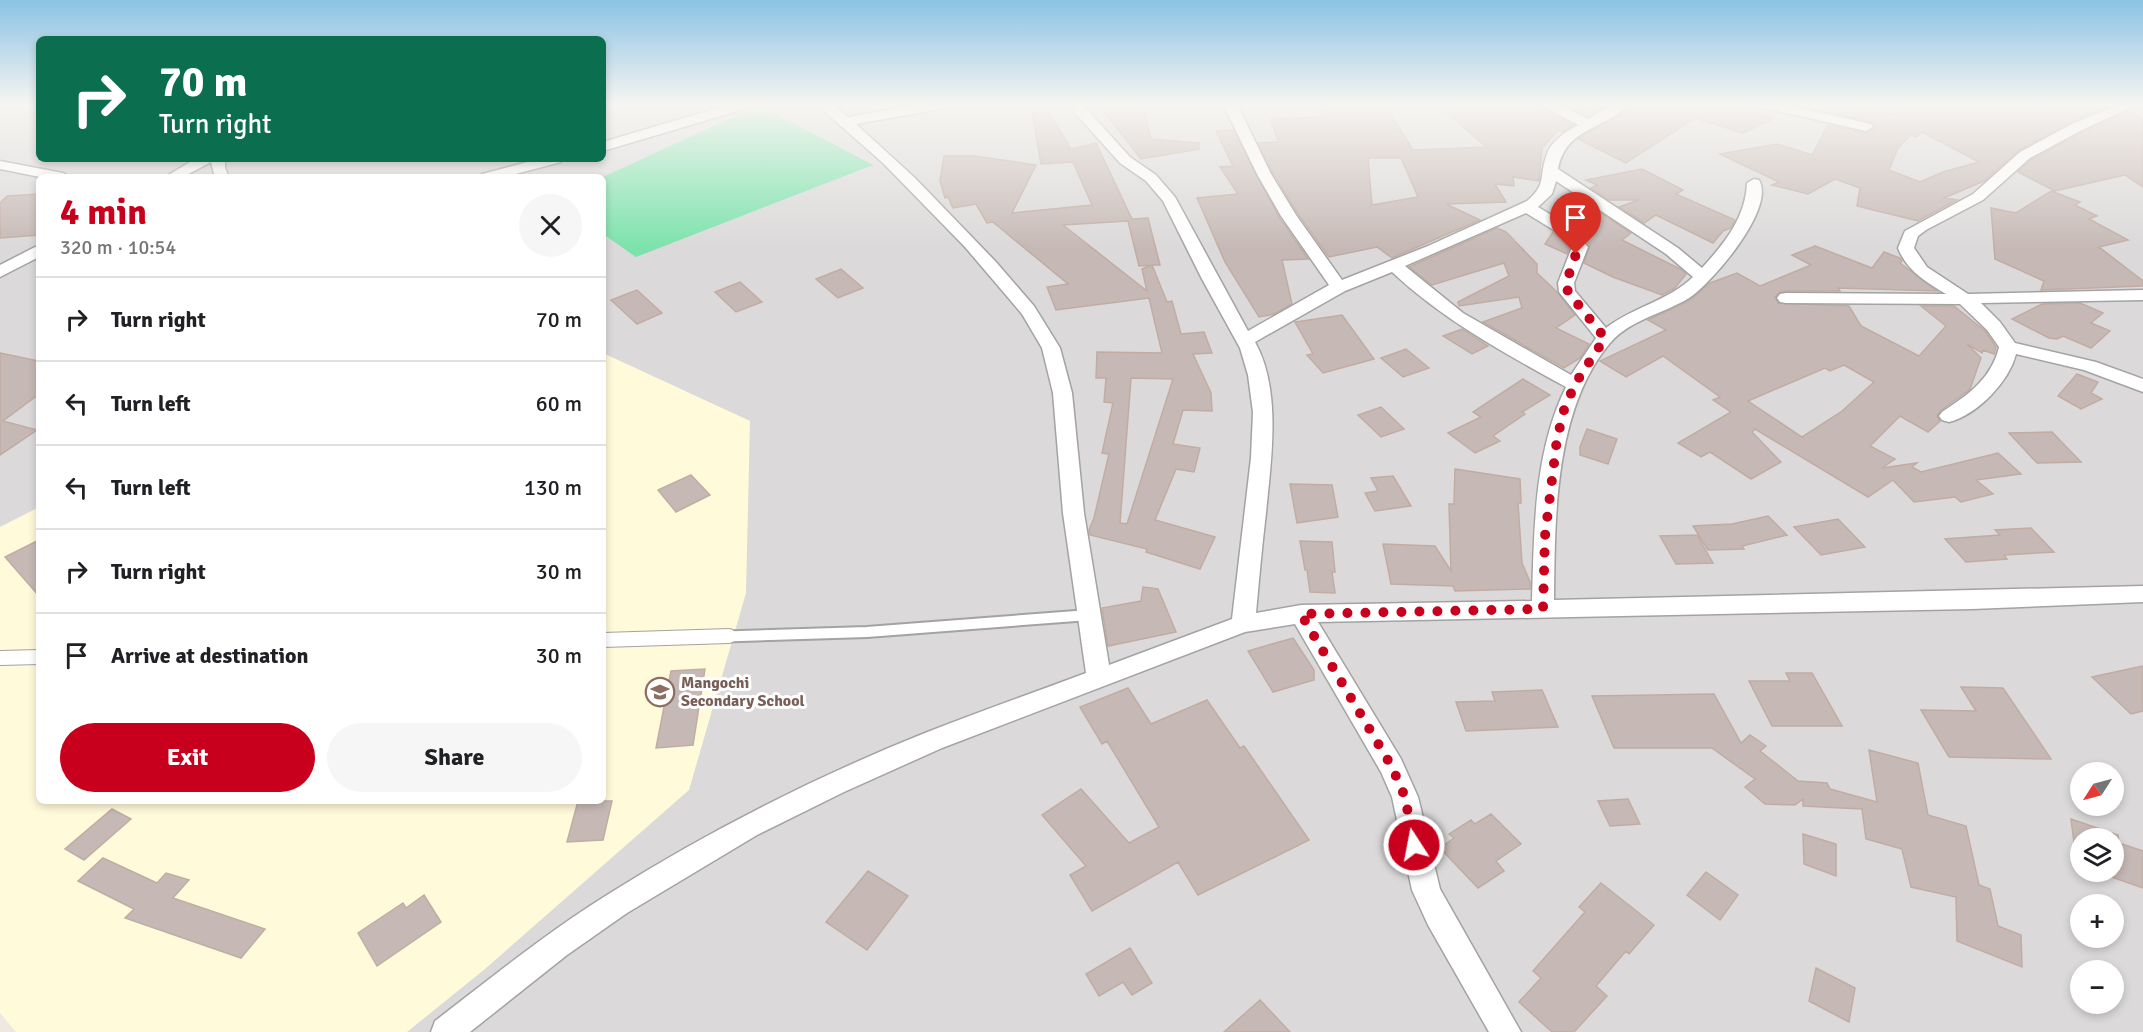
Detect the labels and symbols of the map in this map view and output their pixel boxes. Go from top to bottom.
pin [1550,192,1601,254]
place label: Mangochi Secondary School [681,673,805,711]
school or university icon: Mangochi Secondary School [644,676,676,708]
north arrow [2070,762,2124,816]
position arrow [1382,813,1446,877]

